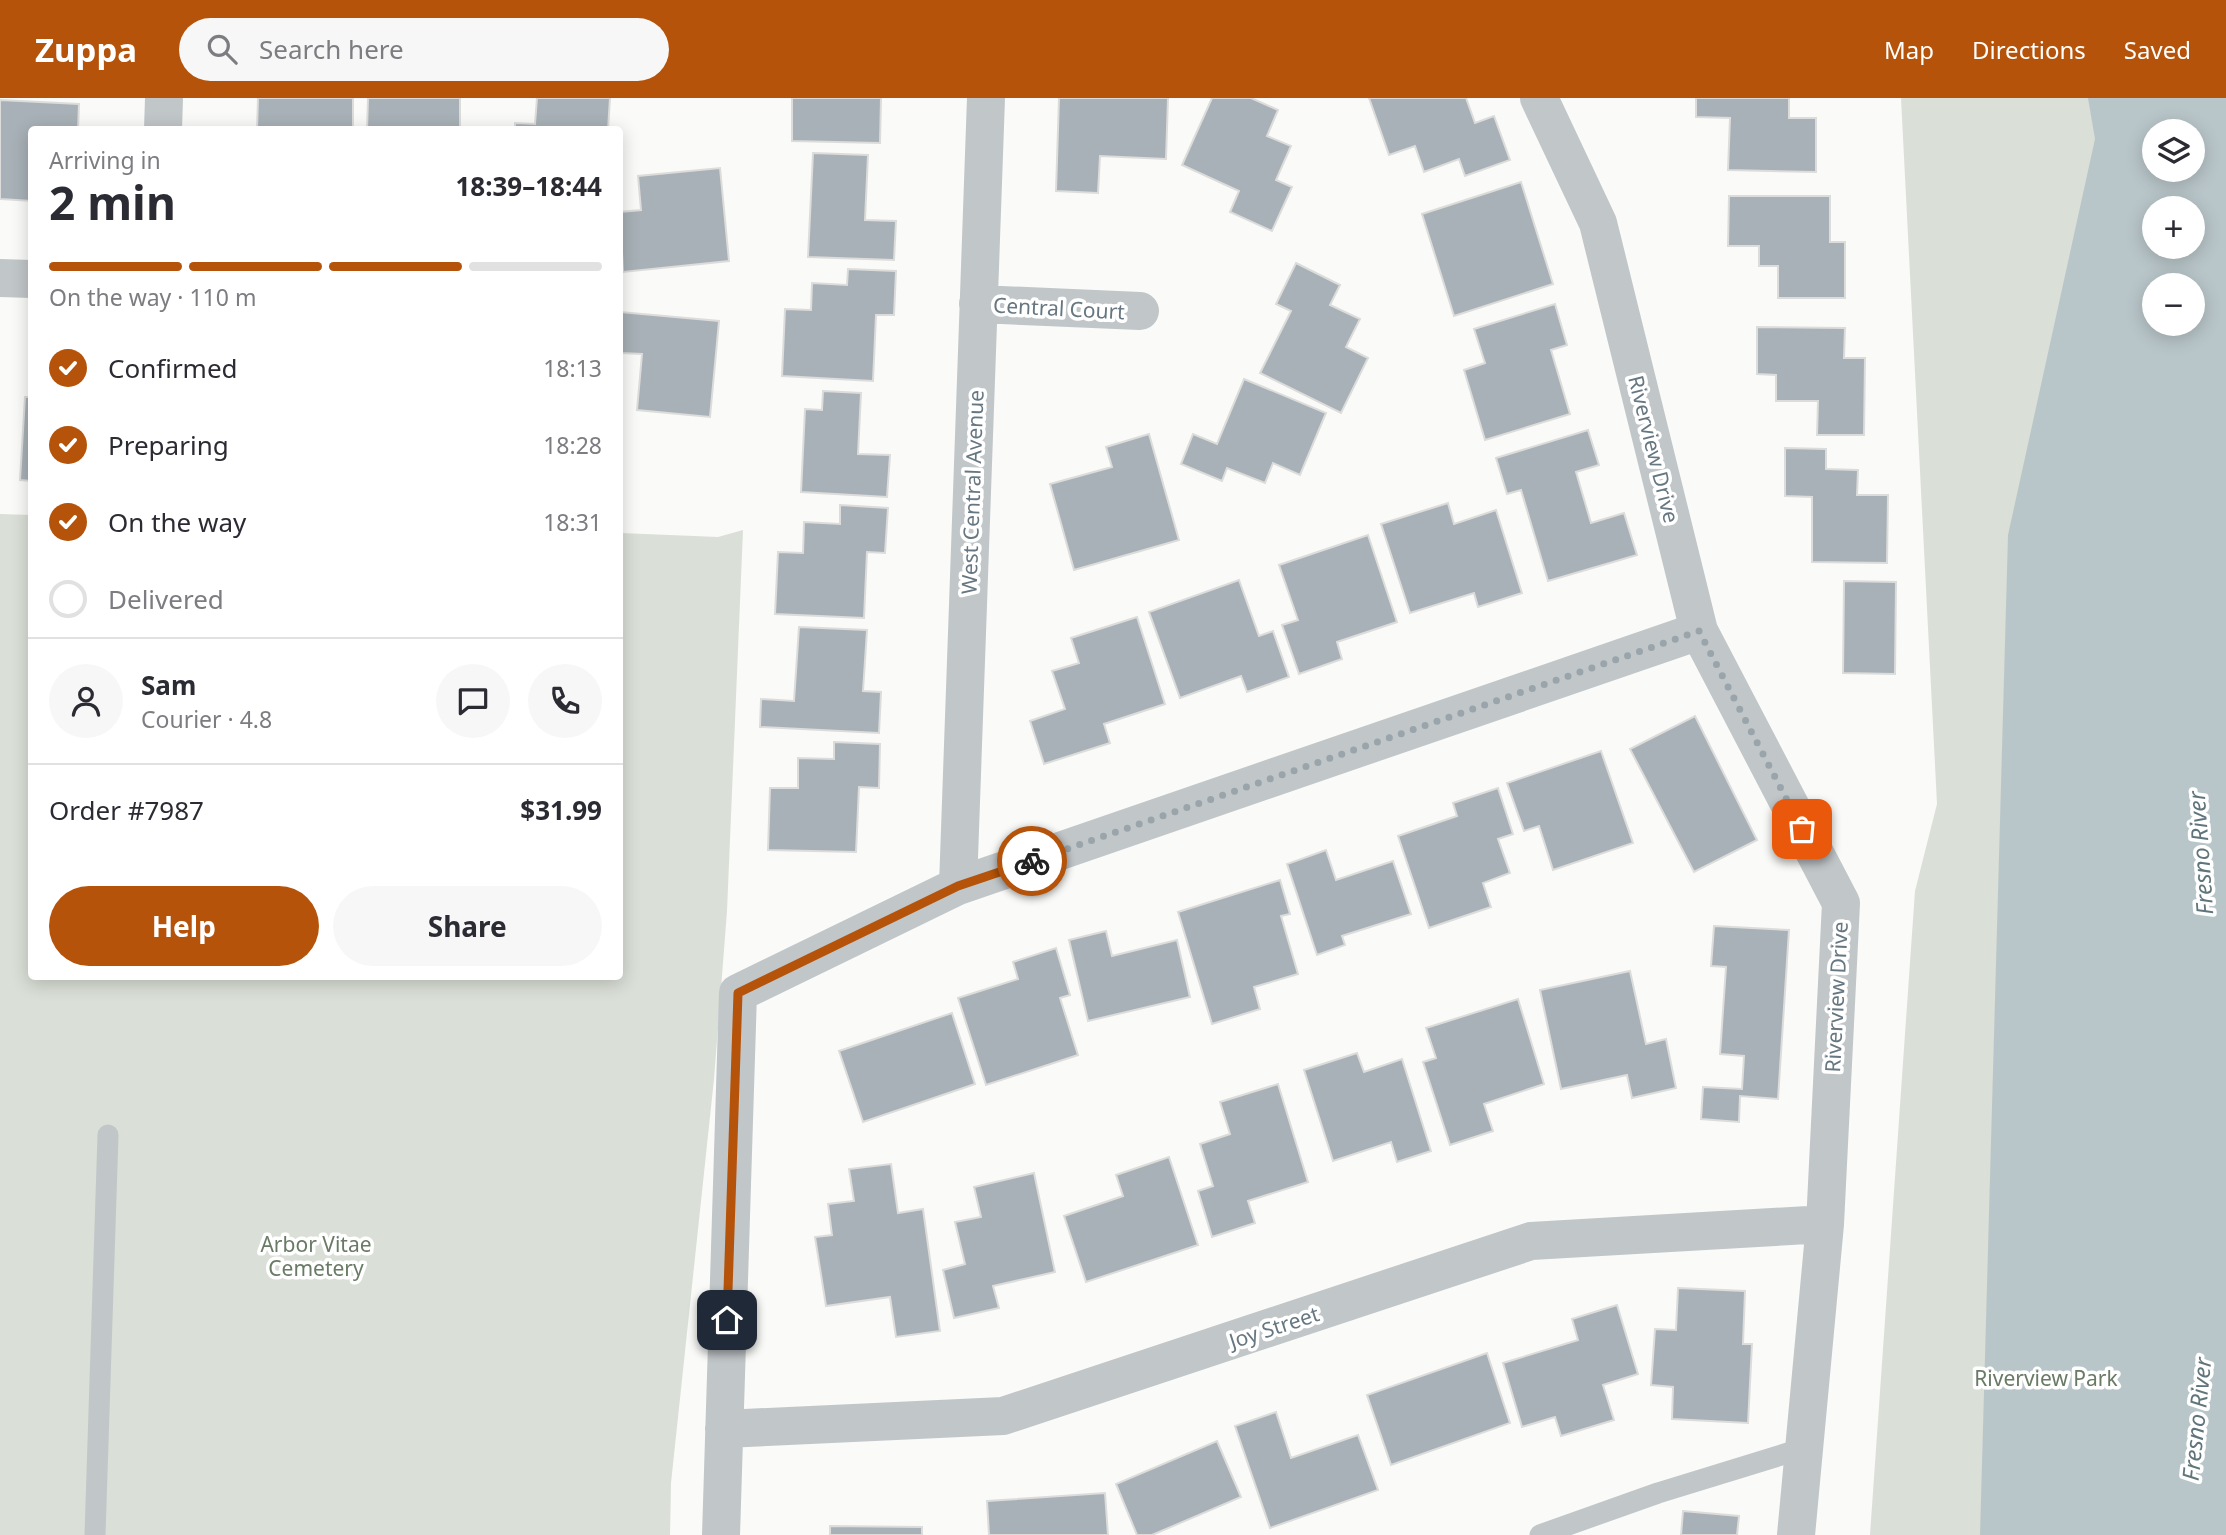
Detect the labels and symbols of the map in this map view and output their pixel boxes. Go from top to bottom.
street label: Central Court [992,291,1126,325]
street label: Riverview Drive [1622,372,1686,526]
street label: West Central Avenue [954,389,990,595]
water label: Fresno River [2180,789,2220,916]
pin [1772,799,1832,859]
courier [997,826,1067,896]
street label: Riverview Drive [1818,921,1854,1073]
park label: Arbor Vitae Cemetery [260,1230,372,1282]
pin [697,1290,757,1350]
street label: Joy Street [1224,1299,1323,1355]
water label: Fresno River [2174,1355,2218,1482]
park label: Riverview Park [1974,1364,2119,1392]

